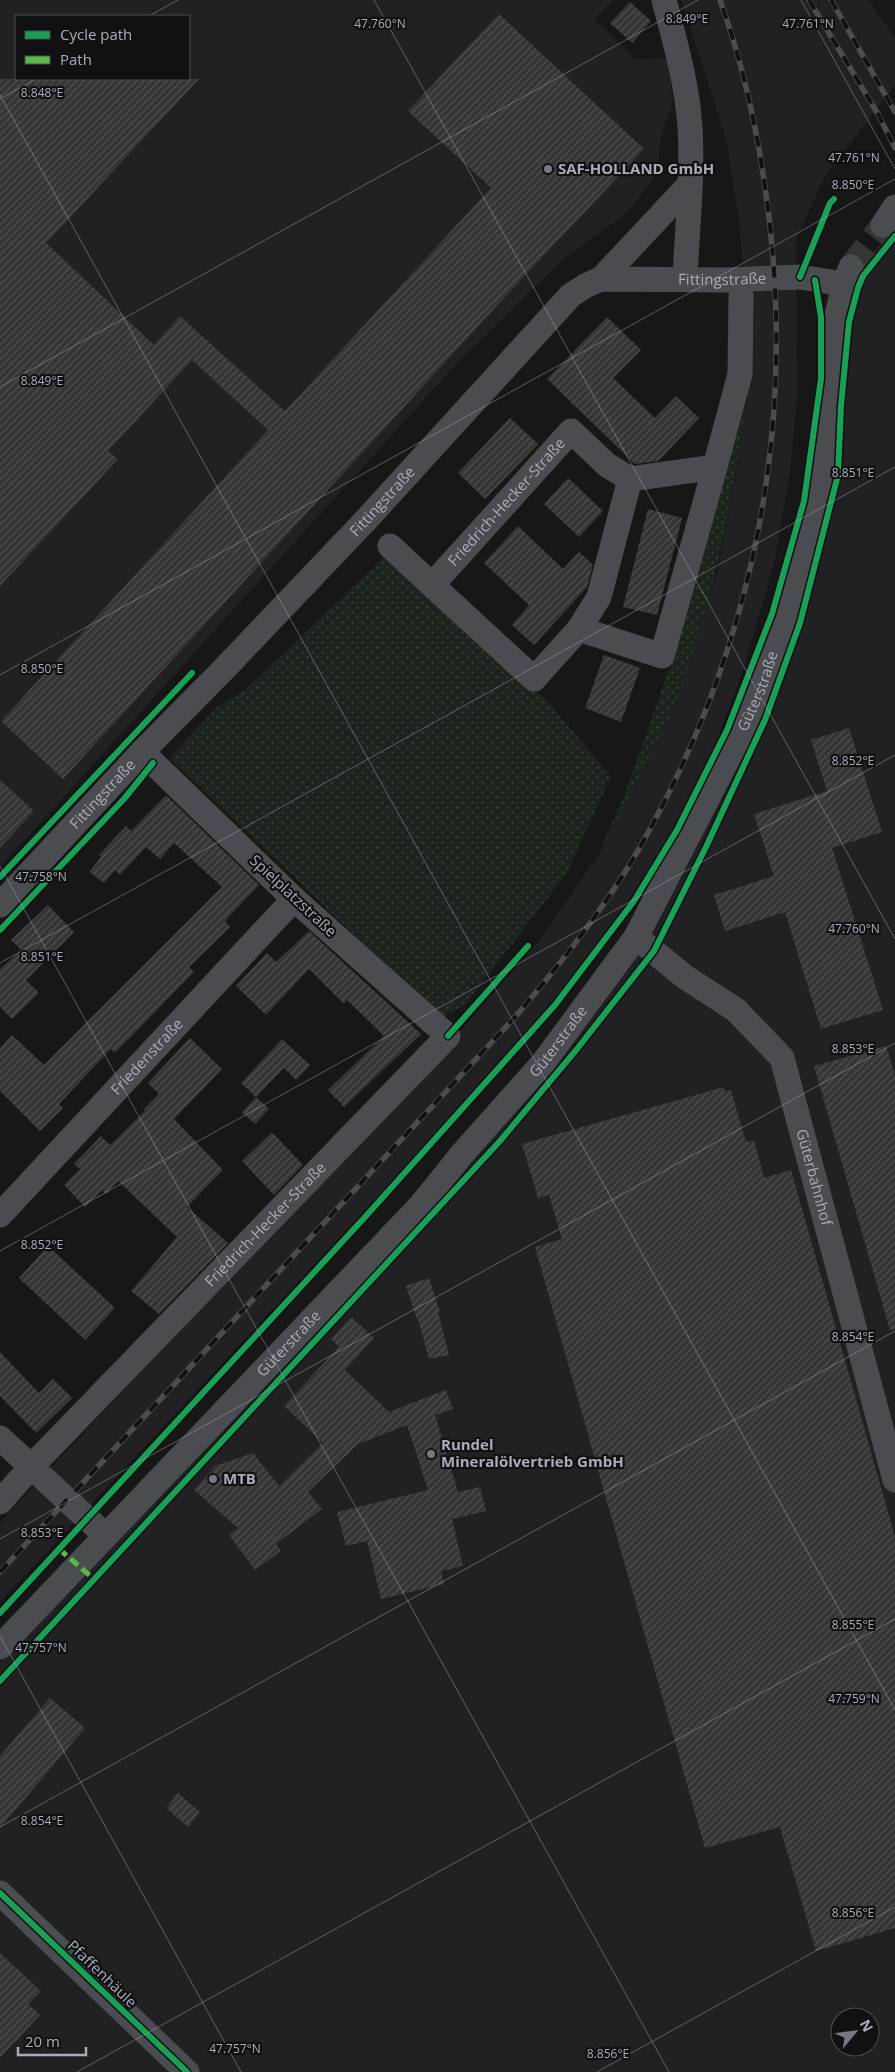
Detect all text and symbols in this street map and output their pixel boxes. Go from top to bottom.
text: 8.849°E [666,10,708,27]
legend [15,15,190,80]
text: 47.760°N [354,15,406,32]
text: 47.761°N [782,15,834,32]
text: Cycle path [60,24,132,44]
text: Path [60,49,92,69]
text: 8.848°E [21,84,63,101]
text: 47.761°N [828,149,880,166]
place label: SAF-HOLLAND GmbH [558,158,714,178]
marker: SAF-HOLLAND GmbH [542,163,554,175]
text: 8.850°E [832,176,874,193]
street label: Fittingstraße [678,267,767,289]
text: 8.849°E [21,372,63,389]
street label: Friedrich-Hecker-Straße [443,433,569,570]
street label: Fittingstraße [345,462,419,540]
text: 8.851°E [832,464,874,481]
street label: Güterstraße [732,648,782,734]
text: 8.850°E [21,660,63,677]
text: 8.852°E [832,752,874,769]
street label: Fittingstraße [65,755,139,833]
street label: Spielplatzstraße [246,850,341,941]
text: 47.758°N [15,868,67,885]
text: 47.760°N [828,920,880,937]
text: 8.851°E [21,948,63,965]
street label: Güterstraße [524,1001,591,1081]
street label: Friedenstraße [106,1014,187,1099]
text: 8.853°E [832,1040,874,1057]
street label: Güterbahnhof [792,1127,838,1229]
street label: Friedrich-Hecker-Straße [200,1157,330,1291]
text: 8.852°E [21,1236,63,1253]
street label: Güterstraße [252,1305,325,1381]
text: 8.854°E [832,1328,874,1345]
place label: Rundel Mineralölvertrieb GmbH [441,1434,624,1471]
marker: Rundel Mineralölvertrieb GmbH [425,1448,437,1460]
place label: MTB [223,1468,256,1488]
marker: MTB [207,1473,219,1485]
text: 8.853°E [21,1524,63,1541]
text: 8.855°E [832,1616,874,1633]
text: 47.757°N [15,1639,67,1656]
text: 47.759°N [828,1690,880,1707]
text: 8.854°E [21,1812,63,1829]
text: 8.856°E [832,1904,874,1921]
street label: Pfaffenhäule [64,1935,142,2011]
north arrow [830,2007,880,2057]
text: N [856,2016,878,2035]
scale bar [18,2024,85,2056]
text: 20 m [25,2031,60,2051]
text: 47.757°N [209,2040,261,2057]
text: 8.856°E [587,2045,629,2062]

